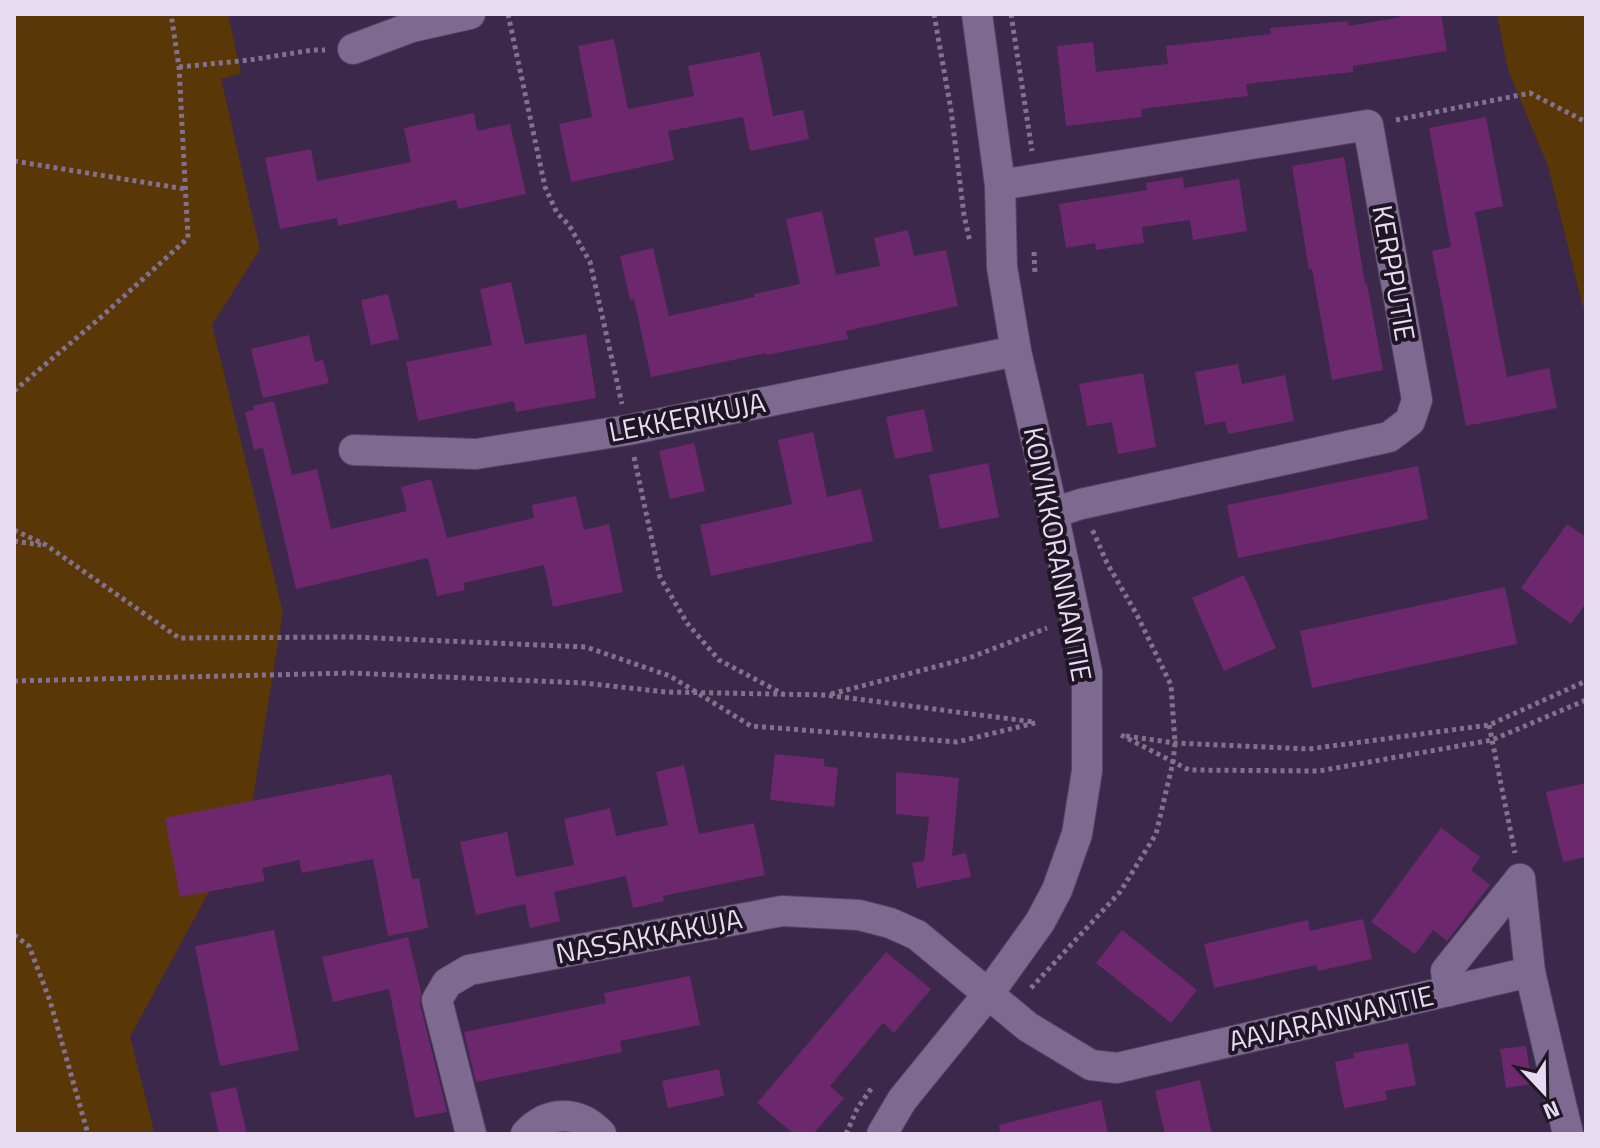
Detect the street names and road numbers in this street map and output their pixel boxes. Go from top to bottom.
street label: KERPPUTIE [1361,202,1428,344]
street label: LEKKERIKUJA [605,380,769,453]
street label: KOIVIKKORANNANTIE [1013,423,1104,685]
street label: NASSAKKAKUJA [552,896,746,975]
street label: AAVARANNANTIE [1224,973,1438,1062]

